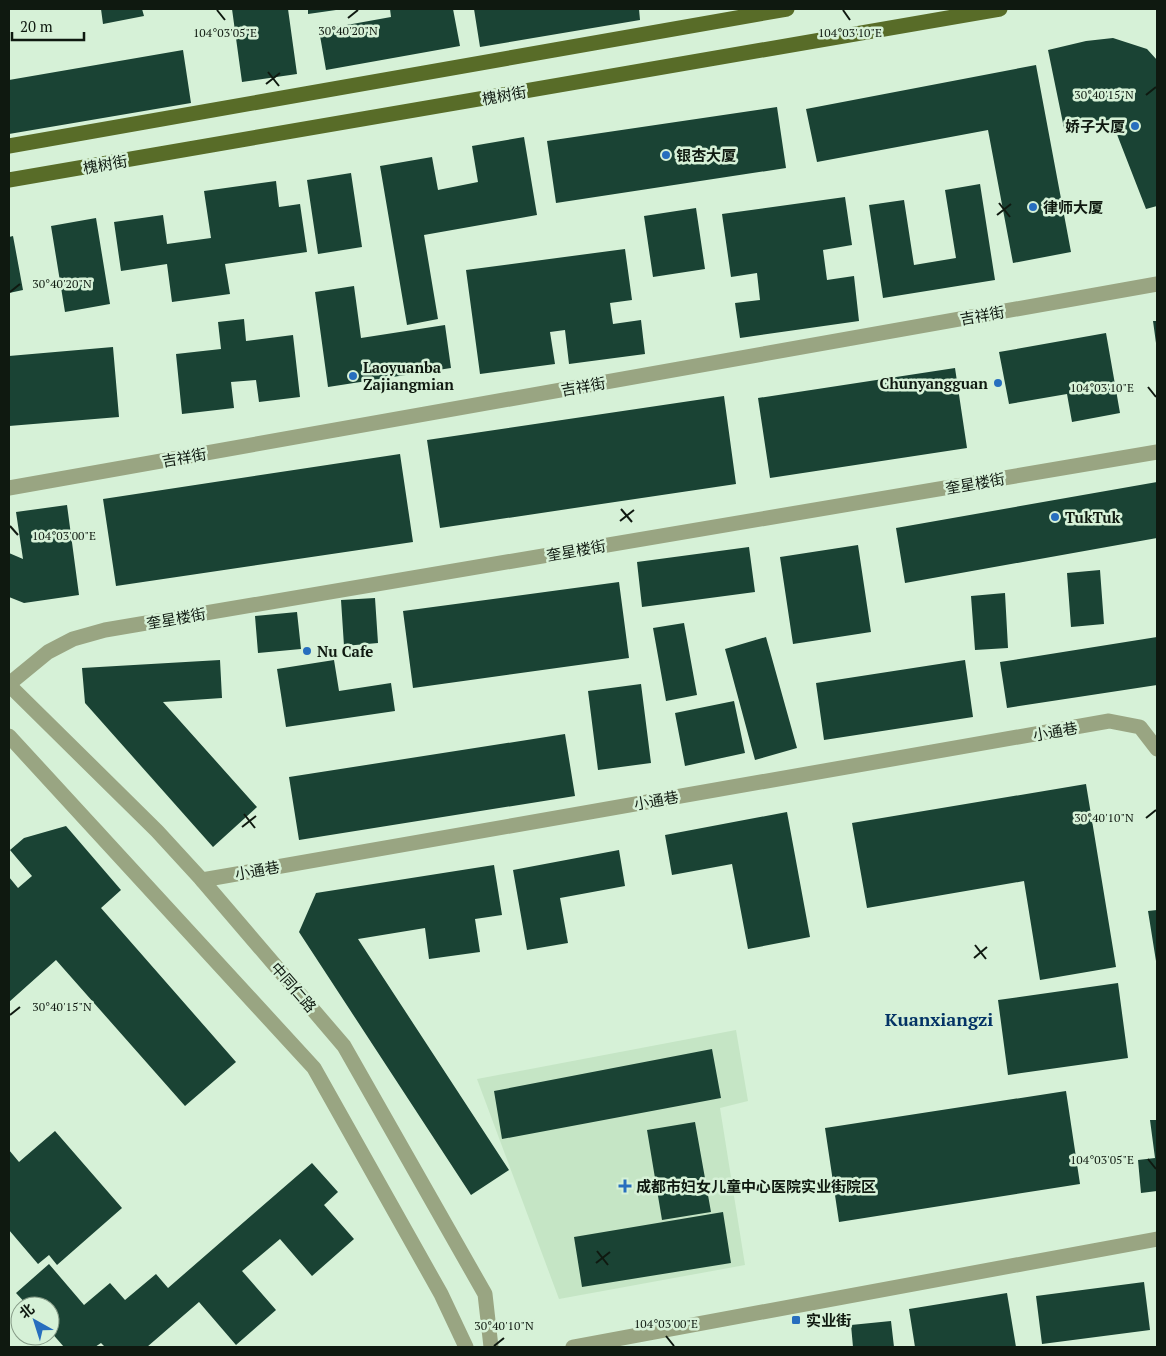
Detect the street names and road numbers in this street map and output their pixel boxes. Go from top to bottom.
street label: 槐树街 [480,81,528,109]
street label: 槐树街 [81,150,129,178]
street label: 吉祥街 [958,301,1006,329]
street label: 吉祥街 [559,372,607,400]
street label: 吉祥街 [160,443,208,471]
street label: 奎星楼街 [944,468,1006,498]
street label: 奎星楼街 [545,535,607,565]
street label: 奎星楼街 [145,603,207,633]
street label: 小通巷 [1031,717,1079,745]
street label: 小通巷 [632,786,680,814]
street label: 小通巷 [233,856,281,884]
street label: 中同仁路 [267,958,321,1016]

